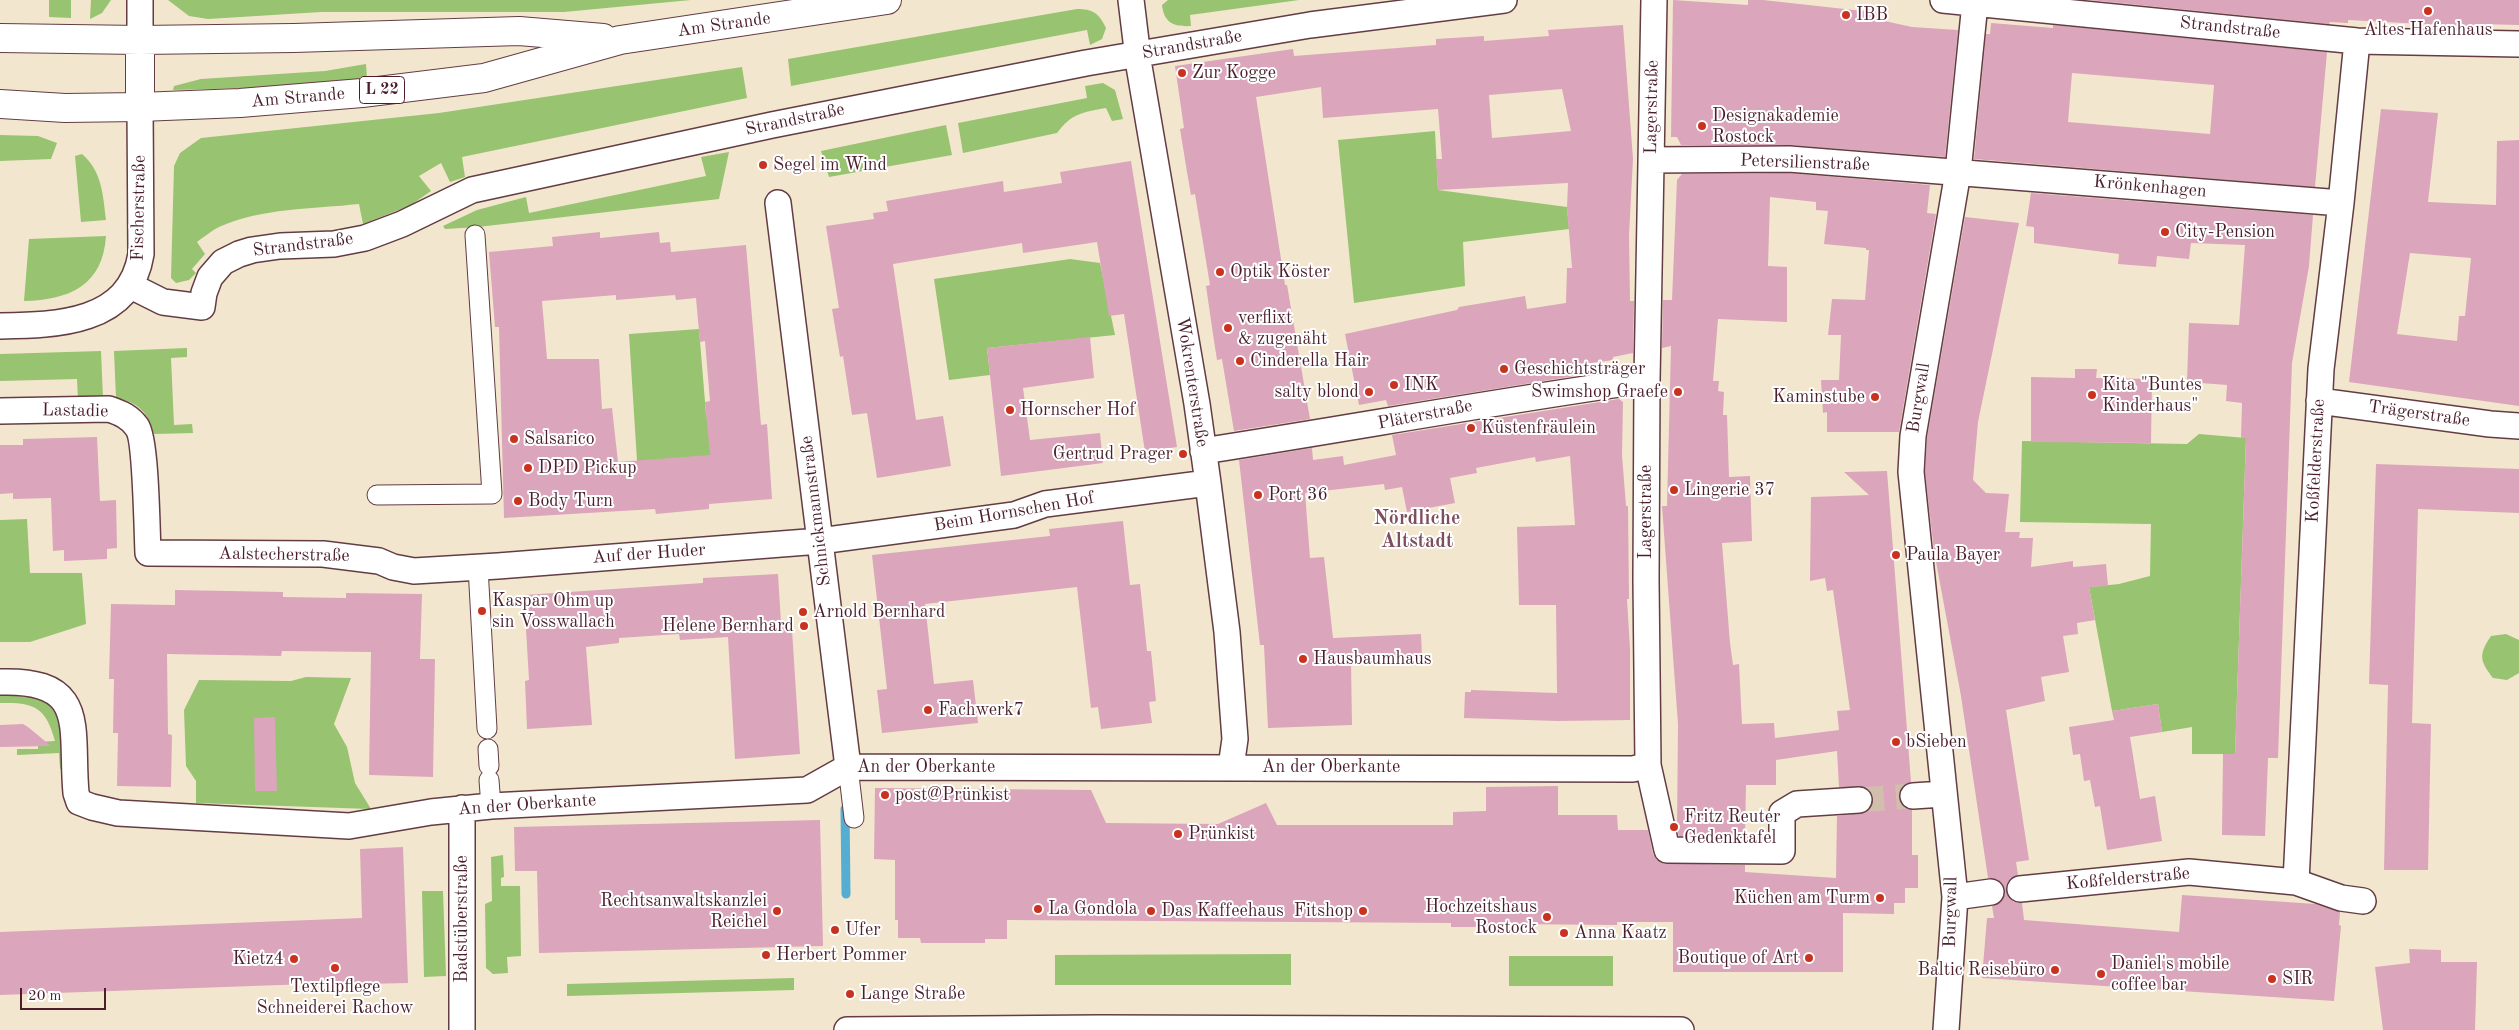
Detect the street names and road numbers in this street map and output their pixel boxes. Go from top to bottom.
street label: Am Strande [676,8,772,42]
street label: Strandstraße [2179,12,2281,44]
street label: Strandstraße [1140,26,1244,64]
street label: Lagerstraße [1640,60,1664,154]
road number: L 22 [360,76,404,104]
street label: Am Strande [250,83,346,113]
street label: Strandstraße [743,99,847,141]
street label: Petersilienstraße [1740,150,1870,176]
street label: Fischerstraße [127,155,151,261]
street label: Krönkenhagen [2093,171,2207,203]
street label: Strandstraße [252,228,354,262]
street label: Wokrenterstraße [1171,315,1213,449]
street label: Burgwall [1903,361,1935,435]
street label: Pläterstraße [1376,395,1474,435]
street label: Trägerstraße [2367,396,2471,432]
street label: Koßfelderstraße [2302,398,2330,524]
street label: Lastadie [42,400,108,422]
street label: Schnickmannstraße [796,435,836,587]
street label: Lagerstraße [1635,465,1657,559]
street label: Beim Hornschen Hof [932,487,1096,537]
street label: Auf der Huder [592,539,706,569]
street label: Aalstecherstraße [218,543,350,567]
street label: An der Oberkante [857,756,995,778]
street label: An der Oberkante [1262,756,1400,778]
street label: An der Oberkante [457,789,597,821]
street label: Badstüberstraße [451,855,473,983]
street label: Koßfelderstraße [2065,863,2191,895]
street label: Burgwall [1940,876,1962,948]

